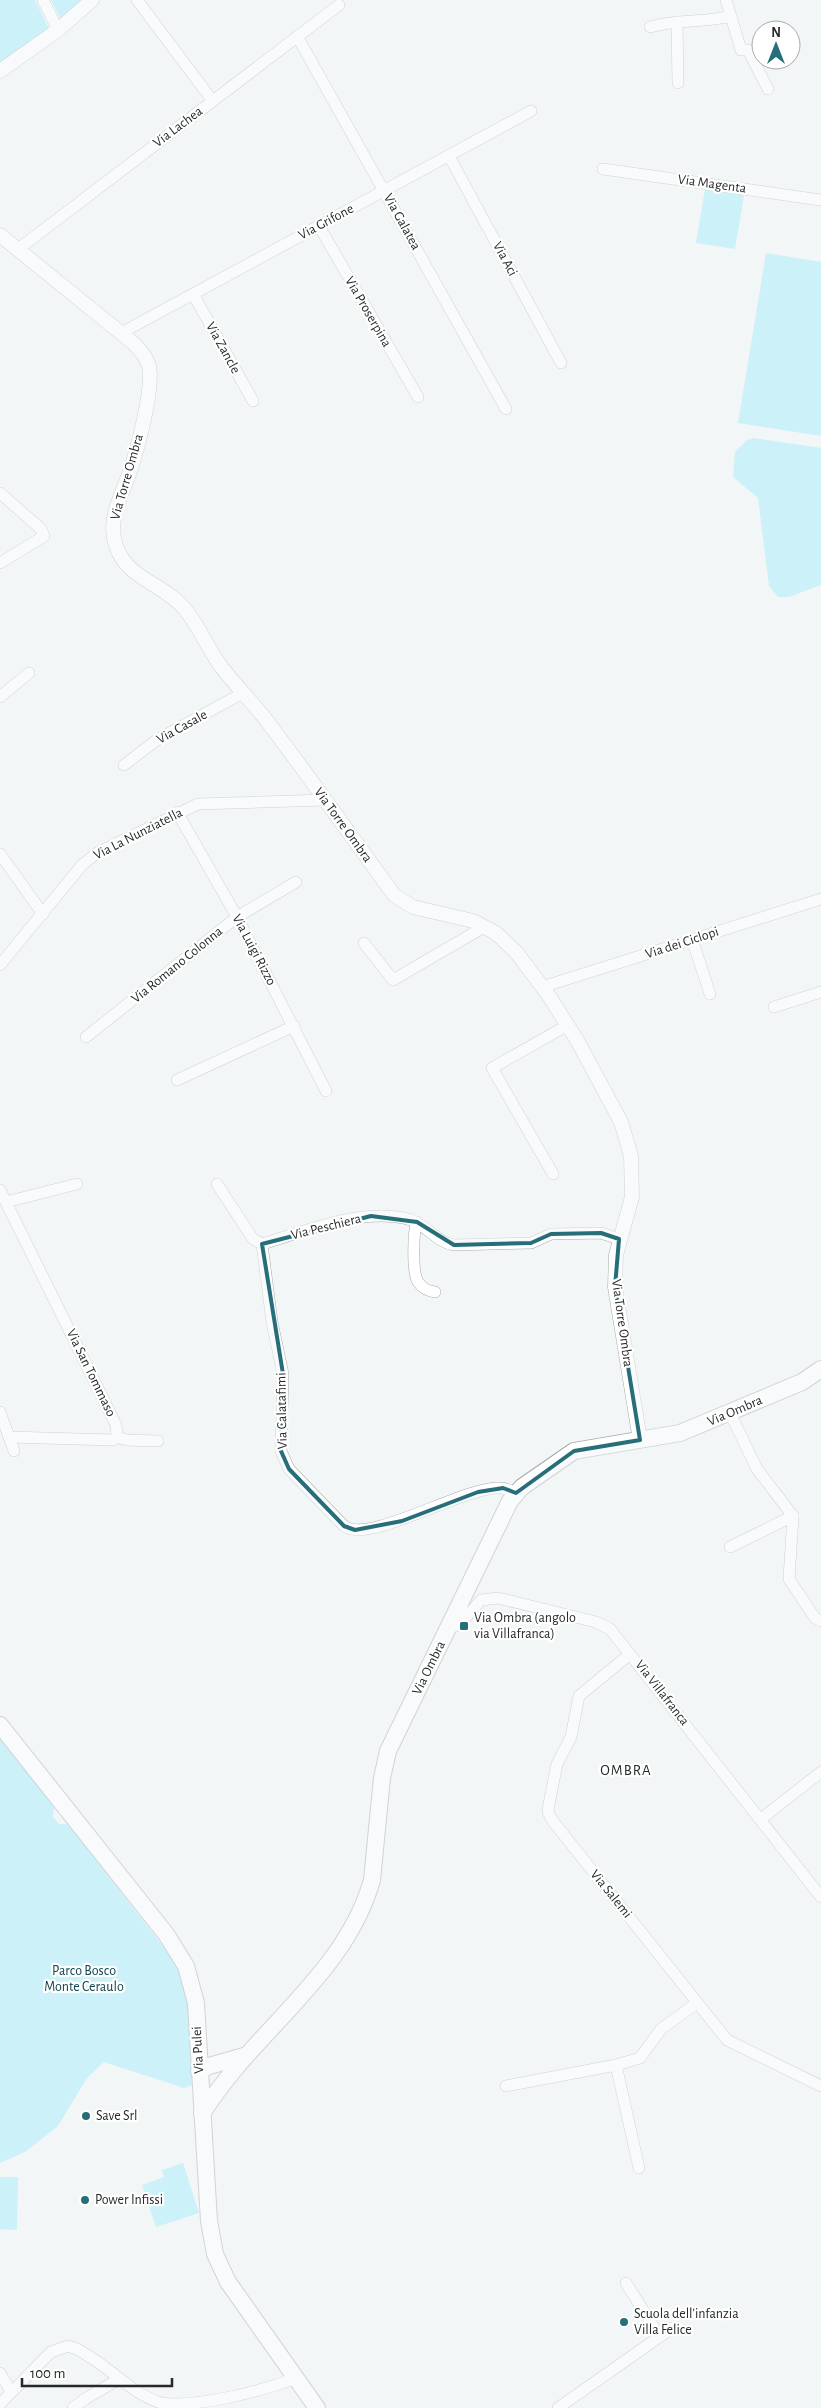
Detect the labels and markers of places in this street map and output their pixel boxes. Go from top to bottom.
place label: Via Ombra (angolo via Villafranca) [474,1611,576,1641]
marker: Via Ombra (angolo via Villafranca) [458,1620,470,1632]
place label: Save Srl [96,2109,138,2123]
marker: Save Srl [80,2110,92,2122]
place label: Power Infissi [95,2193,163,2207]
marker: Power Infissi [79,2194,91,2206]
place label: Scuola dell'infanzia Villa Felice [634,2307,739,2337]
marker: Scuola dell'infanzia Villa Felice [618,2316,630,2328]

